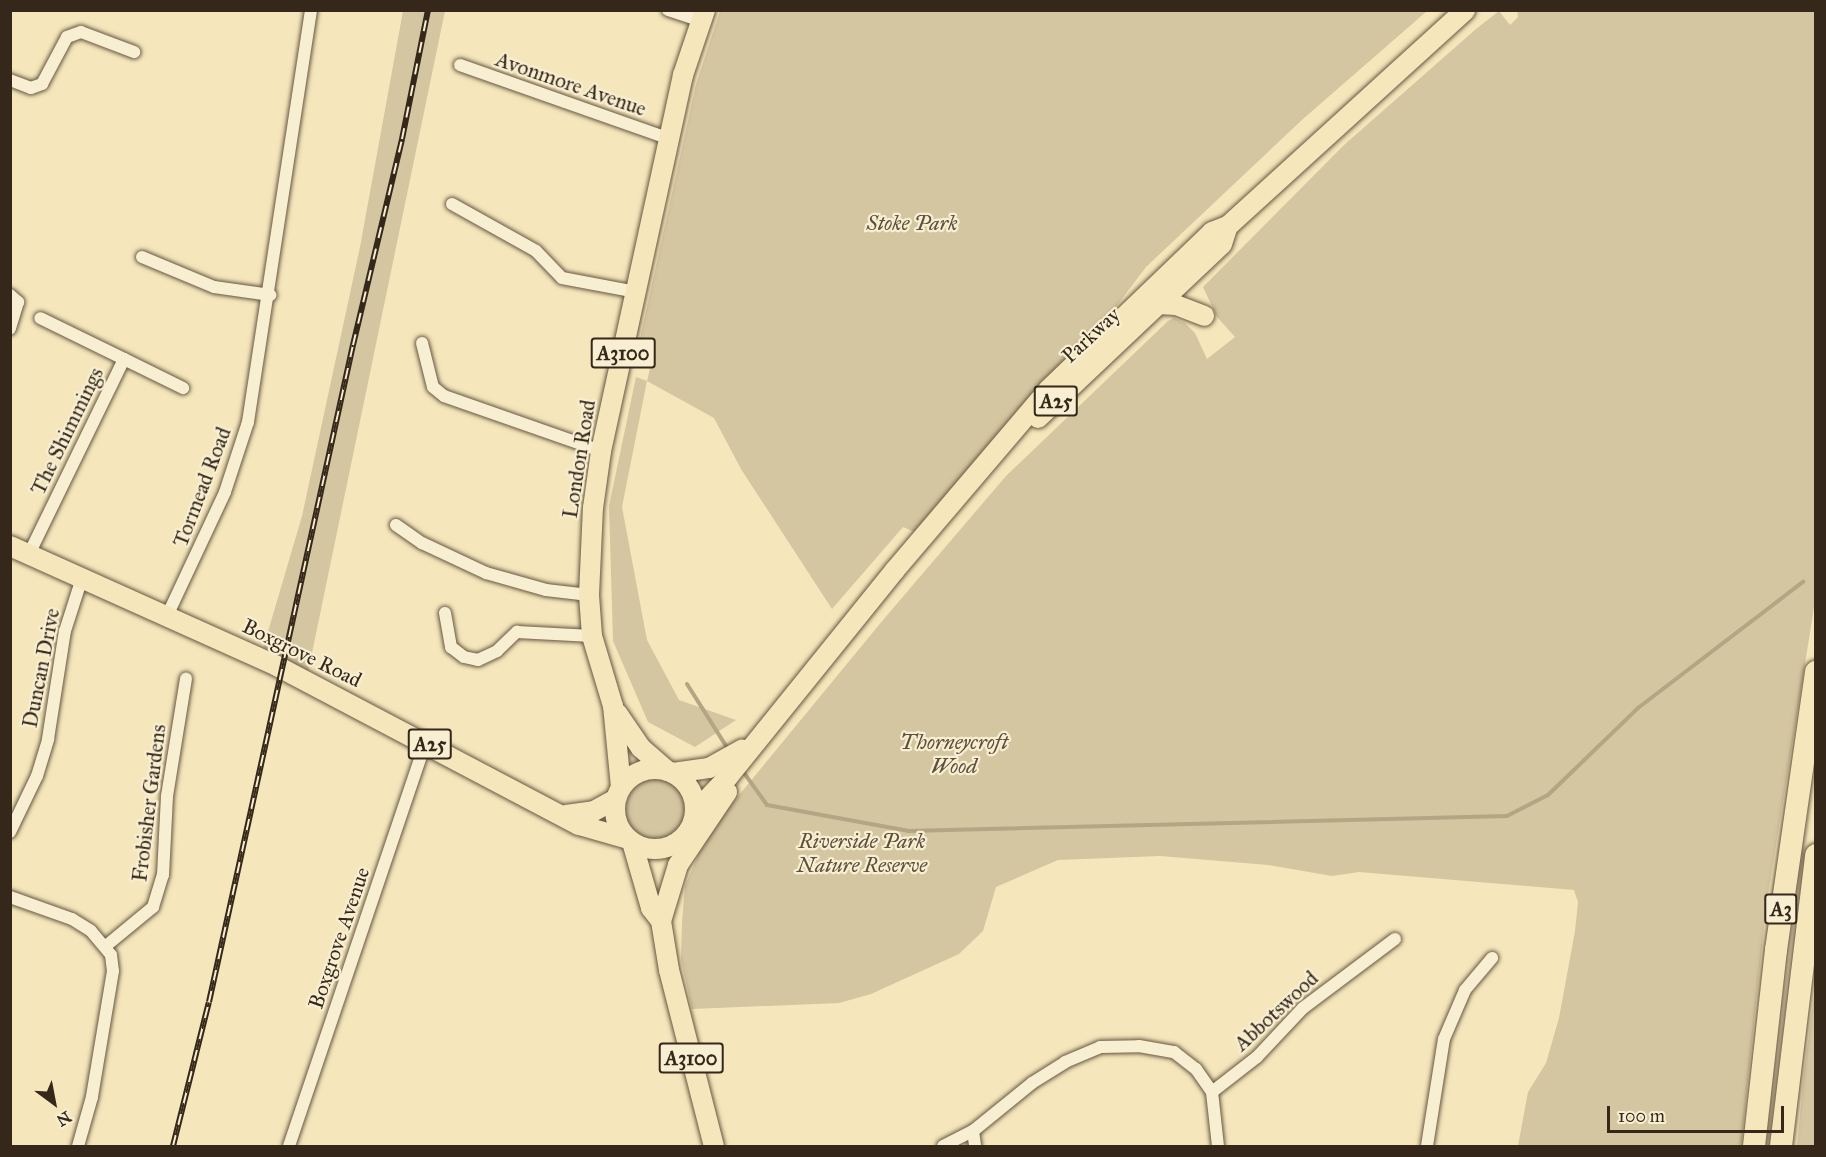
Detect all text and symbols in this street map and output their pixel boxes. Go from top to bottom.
street label: Avonmore Avenue [492,46,650,122]
park label: Stoke Park [866,210,958,236]
street label: Parkway [1057,302,1125,368]
road number: A3100 [590,336,656,370]
street label: The Shimmings [25,363,109,499]
road number: A25 [1034,384,1078,418]
street label: London Road [557,398,601,520]
street label: Tormead Road [168,424,236,550]
street label: Duncan Drive [17,606,65,730]
street label: Boxgrove Road [238,613,366,693]
street label: Frobisher Gardens [127,723,171,883]
road number: A25 [408,727,452,761]
park label: Thorneycroft Wood [900,729,1008,779]
park label: Riverside Park Nature Reserve [797,828,927,878]
street label: Boxgrove Avenue [303,864,375,1012]
road number: A3 [1763,892,1799,926]
street label: Abbotswood [1229,966,1323,1056]
road number: A3100 [658,1041,724,1075]
north arrow [24,1073,84,1133]
scale bar [1610,1094,1787,1132]
text: 100 m [1618,1105,1665,1127]
text: N [53,1107,75,1130]

